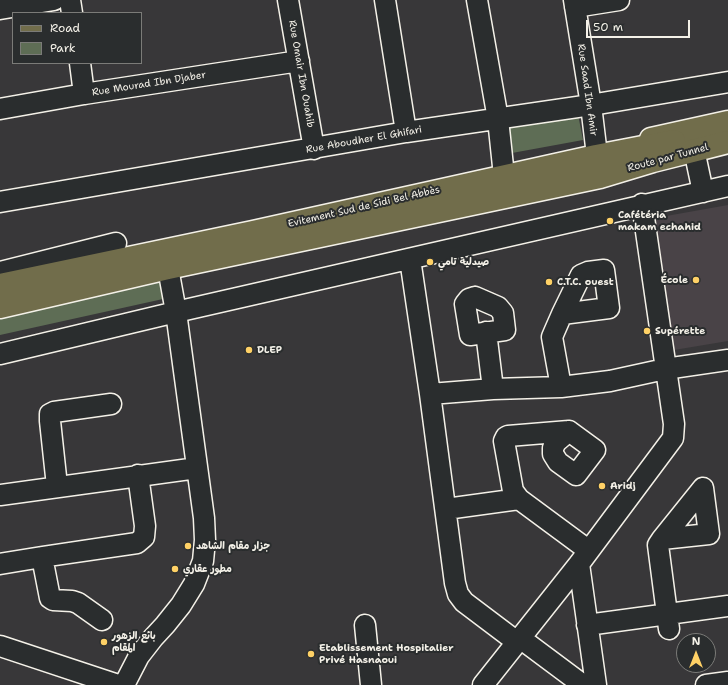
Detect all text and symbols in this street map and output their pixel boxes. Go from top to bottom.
legend [12,12,142,64]
scale bar [588,12,692,38]
street label: Rue Omair Ibn Ouahib [286,19,316,129]
text: 50 m [593,19,623,35]
text: Road [50,20,80,36]
text: Park [50,40,76,56]
street label: Rue Saad Ibn Amir [575,43,599,137]
street label: Rue Mourad Ibn Djaber [91,69,207,99]
street label: Rue Aboudher El Ghifari [305,124,423,156]
street label: Route par Tunnel [626,141,710,175]
street label: Evitement Sud de Sidi Bel Abbès [287,184,441,230]
place label: Cafétéria makam echahid [618,209,701,232]
marker: Cafétéria makam echahid [605,216,615,226]
place label: صيدلية تامي [438,256,489,268]
marker: صيدلية تامي [425,257,435,267]
place label: École [660,274,688,286]
marker: École [691,275,701,285]
place label: C.T.C. ouest [557,276,614,288]
marker: C.T.C. ouest [544,277,554,287]
place label: Supérette [655,325,705,337]
marker: Supérette [642,326,652,336]
place label: DLEP [257,344,282,356]
marker: DLEP [244,345,254,355]
place label: Aridj [610,480,636,492]
marker: Aridj [597,481,607,491]
place label: جزار مقام الشاهد [196,540,270,552]
marker: جزار مقام الشاهد [183,541,193,551]
place label: مطور عقاري [183,563,232,575]
marker: مطور عقاري [170,564,180,574]
place label: بائع الزهور المقام [112,630,156,654]
north arrow [676,633,716,673]
text: N [692,634,700,649]
marker: بائع الزهور المقام [99,637,109,647]
place label: Etablissement Hospitalier Privé Hasnaoui [319,642,453,666]
marker: Etablissement Hospitalier Privé Hasnaoui [306,649,316,659]

